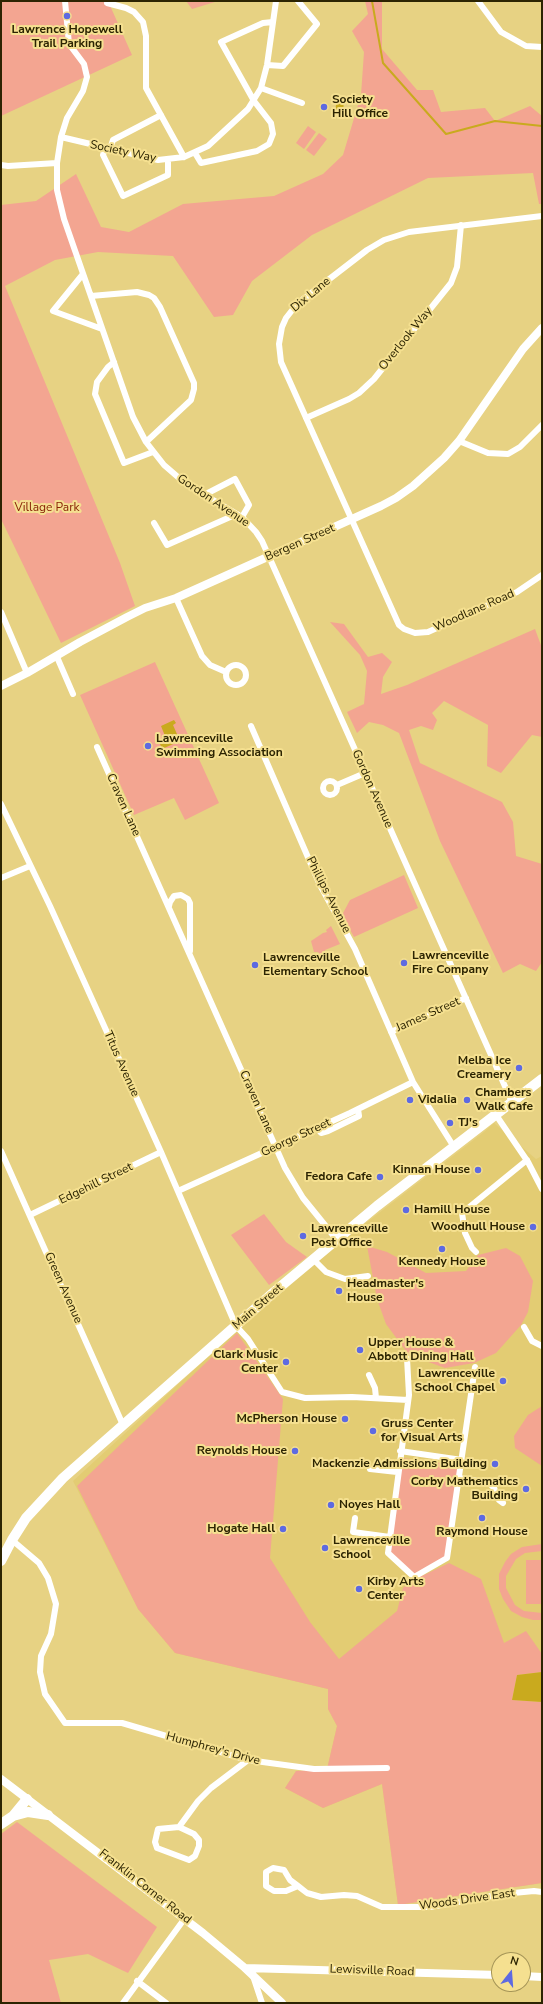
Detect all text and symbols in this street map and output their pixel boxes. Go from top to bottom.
marker: Lawrence Hopewell Trail Parking [62,11,72,21]
place label: Lawrence Hopewell Trail Parking [12,23,122,51]
place label: Society Hill Office [332,93,388,121]
marker: Society Hill Office [319,102,329,112]
street label: Society Way [89,138,157,166]
street label: Dix Lane [288,274,334,316]
street label: Overlook Way [376,305,436,373]
street label: Gordon Avenue [174,472,252,530]
park label: Village Park [15,501,79,515]
street label: Bergen Street [263,521,337,565]
street label: Woodlane Road [431,587,517,635]
place label: Lawrenceville Swimming Association [156,732,283,760]
marker: Lawrenceville Swimming Association [143,741,153,751]
street label: Gordon Avenue [348,748,396,830]
street label: Craven Lane [103,771,143,839]
street label: Phillips Avenue [303,854,353,936]
place label: Lawrenceville Fire Company [412,949,489,977]
place label: Lawrenceville Elementary School [263,951,368,979]
marker: Lawrenceville Fire Company [399,958,409,968]
marker: Lawrenceville Elementary School [250,960,260,970]
street label: James Street [394,994,462,1036]
street label: Titus Avenue [100,1029,142,1099]
place label: Melba Ice Creamery [457,1054,511,1082]
marker: Melba Ice Creamery [514,1063,524,1073]
street label: Craven Lane [236,1068,276,1136]
place label: Chambers Walk Cafe [475,1086,533,1114]
place label: Vidalia [418,1093,457,1107]
marker: Vidalia [405,1095,415,1105]
marker: Chambers Walk Cafe [462,1095,472,1105]
street label: George Street [259,1116,333,1160]
place label: TJ's [458,1116,478,1130]
marker: TJ's [445,1118,455,1128]
street label: Edgehill Street [57,1160,135,1208]
place label: Kinnan House [393,1163,470,1177]
marker: Kinnan House [473,1165,483,1175]
place label: Fedora Cafe [305,1170,372,1184]
marker: Fedora Cafe [375,1172,385,1182]
place label: Hamill House [414,1203,490,1217]
marker: Hamill House [401,1205,411,1215]
place label: Woodhull House [431,1220,525,1234]
place label: Lawrenceville Post Office [311,1222,388,1250]
marker: Woodhull House [528,1222,538,1232]
marker: Lawrenceville Post Office [298,1231,308,1241]
marker: Kennedy House [437,1244,447,1254]
street label: Green Avenue [41,1250,85,1326]
place label: Kennedy House [398,1255,486,1269]
place label: Headmaster's House [347,1277,424,1305]
street label: Main Street [230,1281,286,1333]
marker: Headmaster's House [334,1286,344,1296]
place label: Upper House & Abbott Dining Hall [368,1336,474,1364]
marker: Upper House & Abbott Dining Hall [355,1345,365,1355]
place label: Clark Music Center [213,1348,278,1376]
marker: Clark Music Center [281,1357,291,1367]
place label: Lawrenceville School Chapel [415,1367,495,1395]
marker: Lawrenceville School Chapel [498,1376,508,1386]
place label: McPherson House [236,1412,337,1426]
marker: McPherson House [340,1414,350,1424]
place label: Gruss Center for Visual Arts [381,1417,463,1445]
marker: Gruss Center for Visual Arts [368,1426,378,1436]
place label: Reynolds House [197,1444,287,1458]
marker: Reynolds House [290,1446,300,1456]
place label: Mackenzie Admissions Building [312,1457,487,1471]
marker: Mackenzie Admissions Building [490,1459,500,1469]
place label: Corby Mathematics Building [411,1475,518,1503]
marker: Corby Mathematics Building [521,1484,531,1494]
place label: Noyes Hall [339,1498,400,1512]
marker: Noyes Hall [326,1500,336,1510]
marker: Raymond House [477,1513,487,1523]
place label: Hogate Hall [207,1522,275,1536]
marker: Hogate Hall [278,1524,288,1534]
place label: Raymond House [436,1525,528,1539]
place label: Lawrenceville School [333,1534,410,1562]
marker: Lawrenceville School [320,1543,330,1553]
place label: Kirby Arts Center [367,1575,424,1603]
marker: Kirby Arts Center [354,1584,364,1594]
street label: Humphrey's Drive [164,1730,262,1768]
street label: Franklin Corner Road [96,1846,194,1928]
street label: Woods Drive East [418,1886,516,1914]
north arrow [491,1952,531,1992]
text: N [508,1953,520,1969]
street label: Lewisville Road [329,1962,415,1980]

